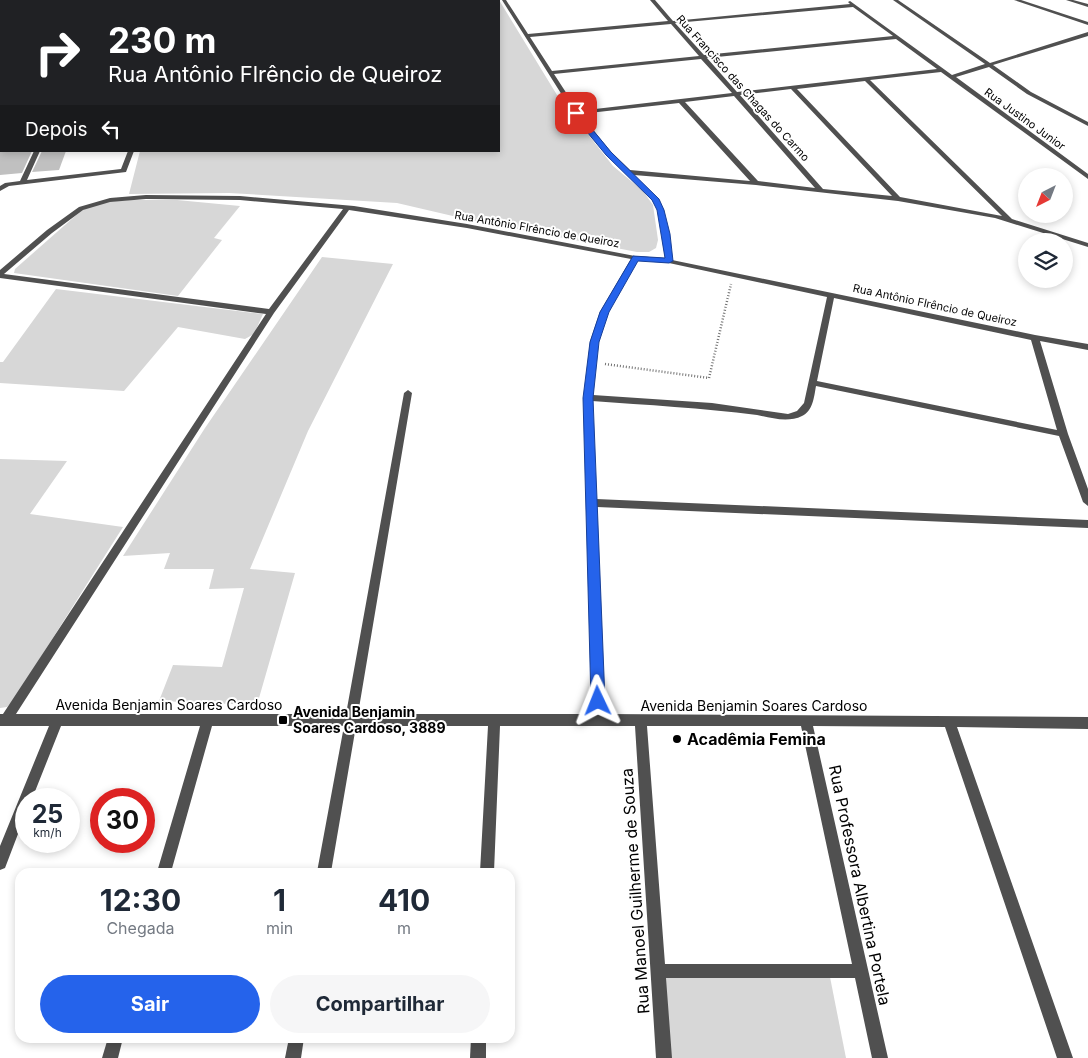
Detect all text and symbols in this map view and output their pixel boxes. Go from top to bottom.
street label: Rua Francisco das Chagas do Carmo [674,12,813,164]
text: 230 m [108,19,216,61]
icon: right [25,20,90,85]
text: Rua Antônio Flrêncio de Queiroz [108,61,443,87]
street label: Rua Justino Junior [982,85,1068,153]
pin [555,92,597,134]
icon: arrive [562,99,590,127]
icon: left [97,115,125,143]
text: Depois [25,118,87,141]
north arrow [1018,168,1072,222]
map controls [1018,168,1073,288]
street label: Rua Antônio Flrêncio de Queiroz [453,208,621,250]
button: layers [1018,233,1073,288]
street label: Rua Antônio Flrêncio de Queiroz [852,281,1018,329]
position arrow [571,674,623,726]
street label: Avenida Benjamin Soares Cardoso [56,696,283,713]
street label: Avenida Benjamin Soares Cardoso [641,697,868,714]
place label: Avenida Benjamin Soares Cardoso, 3889 [293,703,445,736]
marker: Avenida Benjamin Soares Cardoso, 3889 [277,714,289,726]
place label: Acadêmia Femina [687,729,826,749]
marker: Acadêmia Femina [671,733,683,745]
street label: Rua Professora Albertina Portela [825,763,895,1007]
street label: Rua Manoel Guilherme de Souza [616,767,654,1015]
speed limit sign: 30 [90,788,155,853]
text: 25 [32,799,63,829]
text: km/h [33,825,62,840]
text: 12:30 [100,882,181,918]
text: 1 [273,882,286,918]
text: 410 [378,882,430,918]
text: Chegada [106,918,174,938]
text: min [266,918,293,938]
text: m [397,918,411,938]
button: Sair [40,975,260,1033]
button: Compartilhar [270,975,490,1033]

